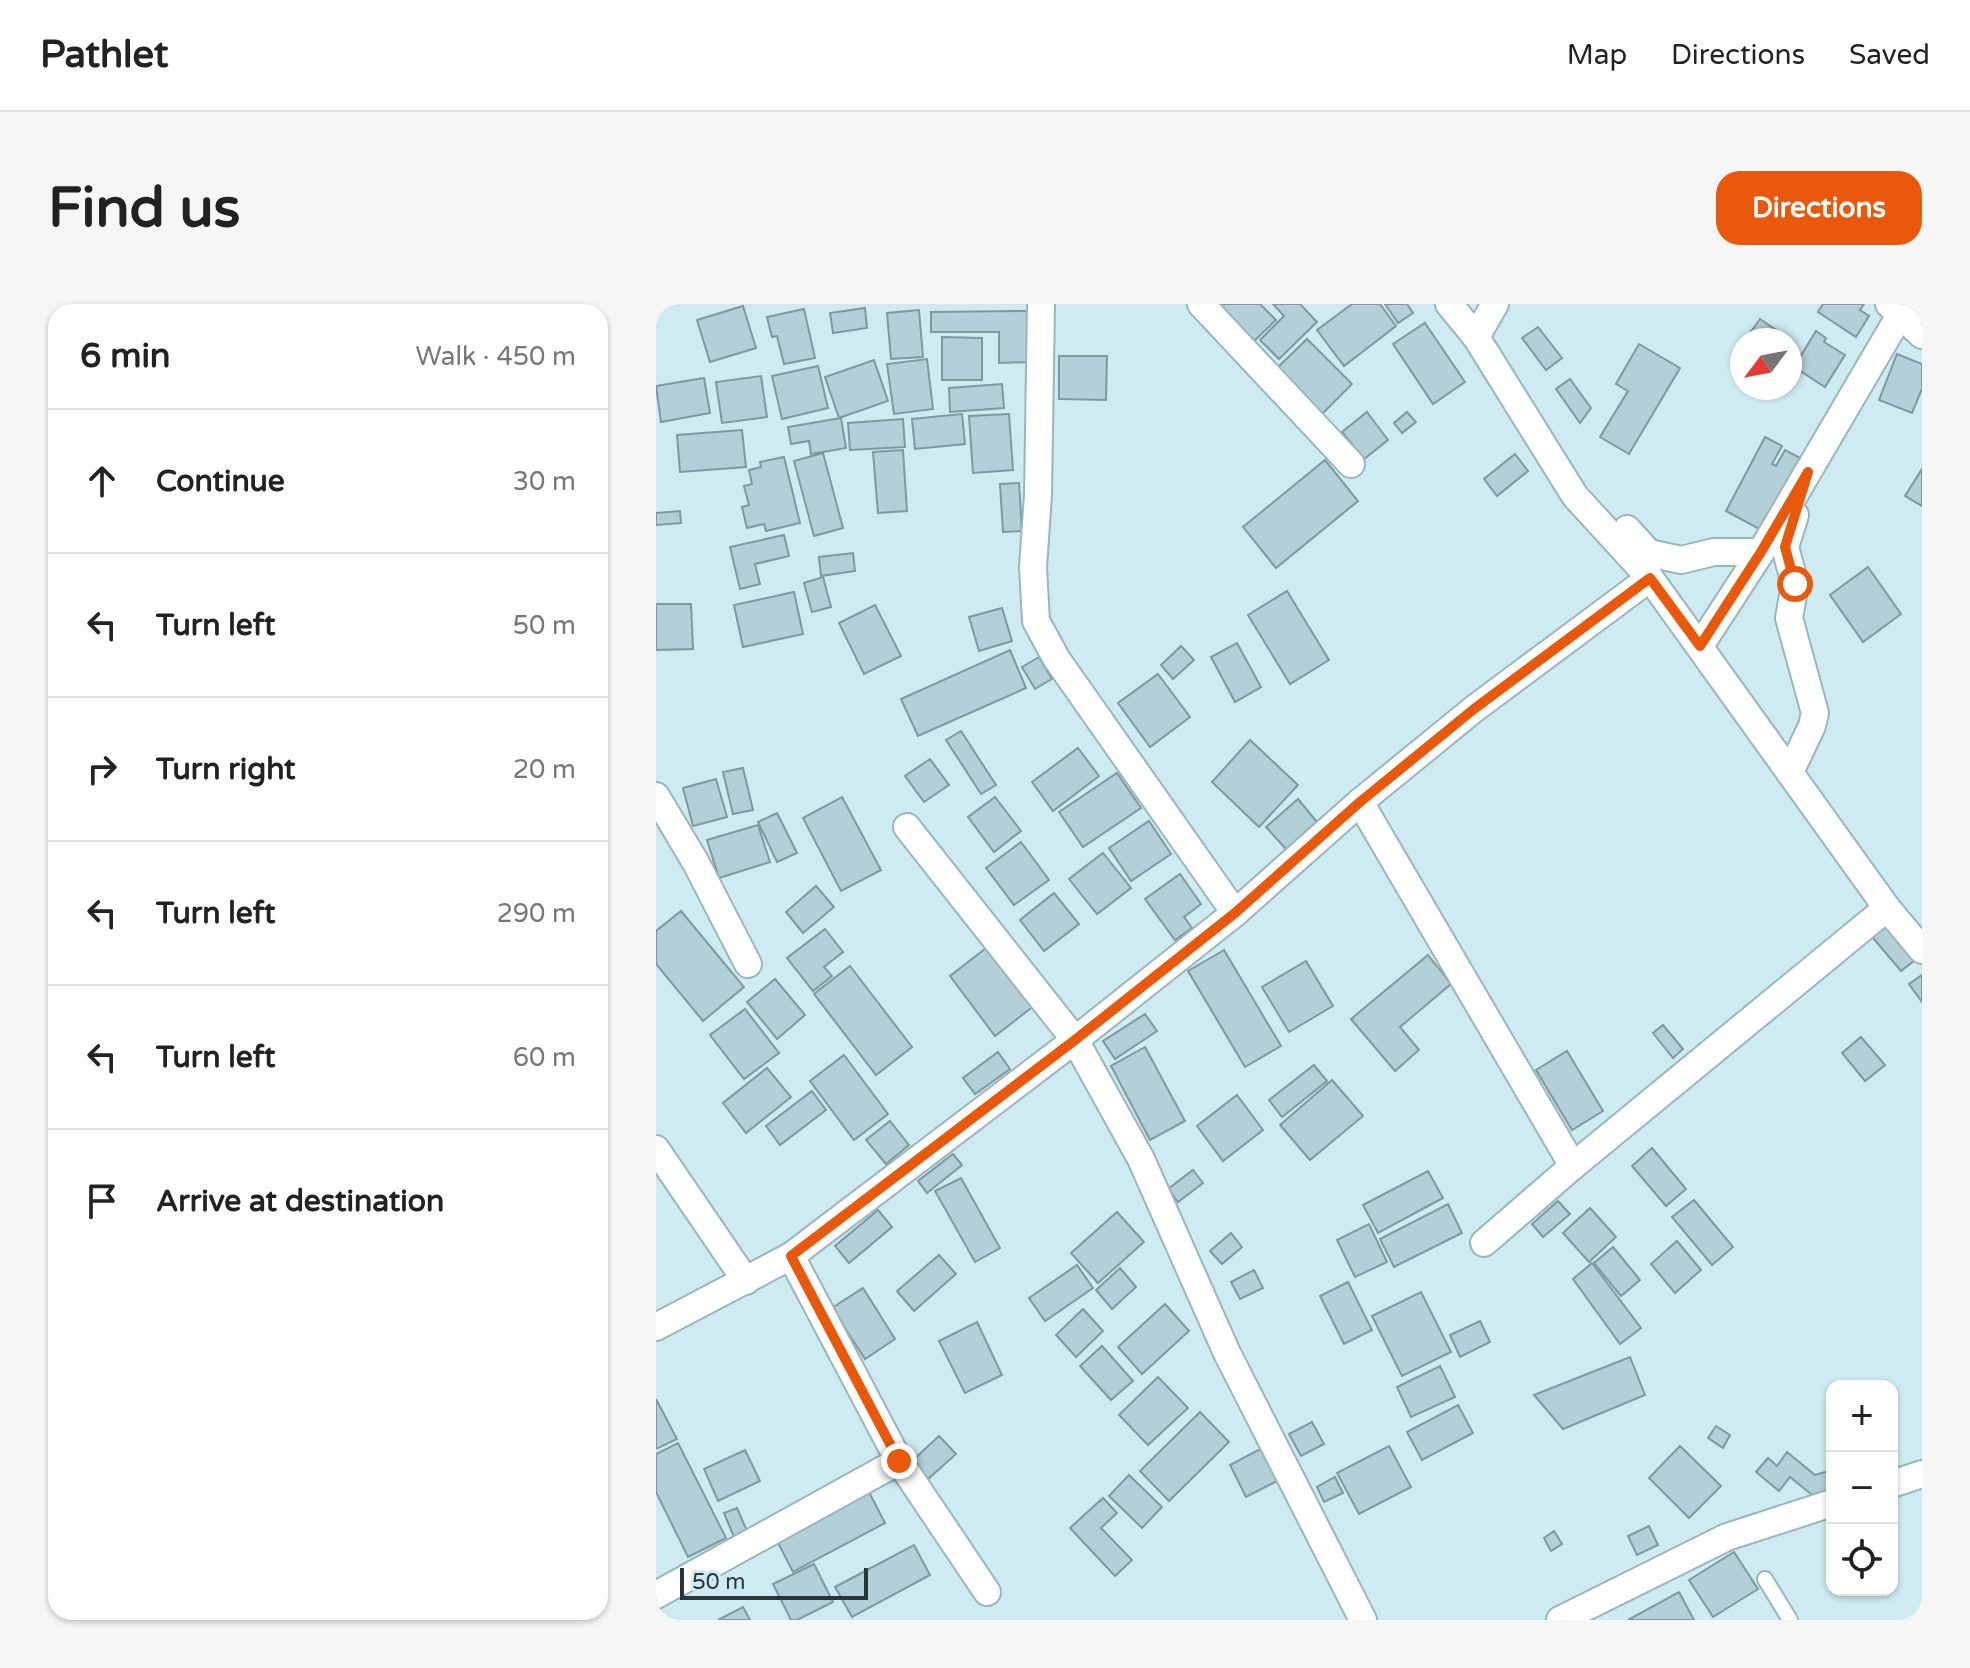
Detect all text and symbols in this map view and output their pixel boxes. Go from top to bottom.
text: Pathlet [40,32,169,78]
text: Map [1567,38,1627,72]
text: Directions [1671,38,1805,72]
text: Saved [1849,38,1930,72]
button: Directions [1716,171,1922,245]
text: Find us [48,175,240,242]
north arrow [1730,328,1802,400]
text: 6 min [80,336,171,377]
text: Walk · 450 m [416,341,576,372]
icon: ahead [80,459,124,503]
text: Continue [156,463,285,500]
text: 30 m [513,466,576,497]
route start [1777,566,1813,602]
icon: left [80,603,124,647]
text: Turn left [156,607,275,644]
text: 50 m [513,610,576,641]
icon: right [80,747,124,791]
text: Turn right [156,751,296,788]
text: 20 m [513,754,576,785]
icon: left [80,891,124,935]
text: Turn left [156,895,275,932]
text: 290 m [496,898,576,929]
icon: left [80,1035,124,1079]
text: Turn left [156,1039,275,1076]
text: 60 m [513,1042,576,1073]
icon: arrive [80,1179,124,1223]
text: Arrive at destination [156,1183,444,1220]
map controls [1826,1380,1898,1596]
button: + [1826,1380,1898,1452]
route end [881,1443,917,1479]
button: − [1826,1452,1898,1524]
button: locate [1826,1524,1898,1596]
scale bar [680,1564,868,1600]
text: 50 m [692,1569,746,1595]

